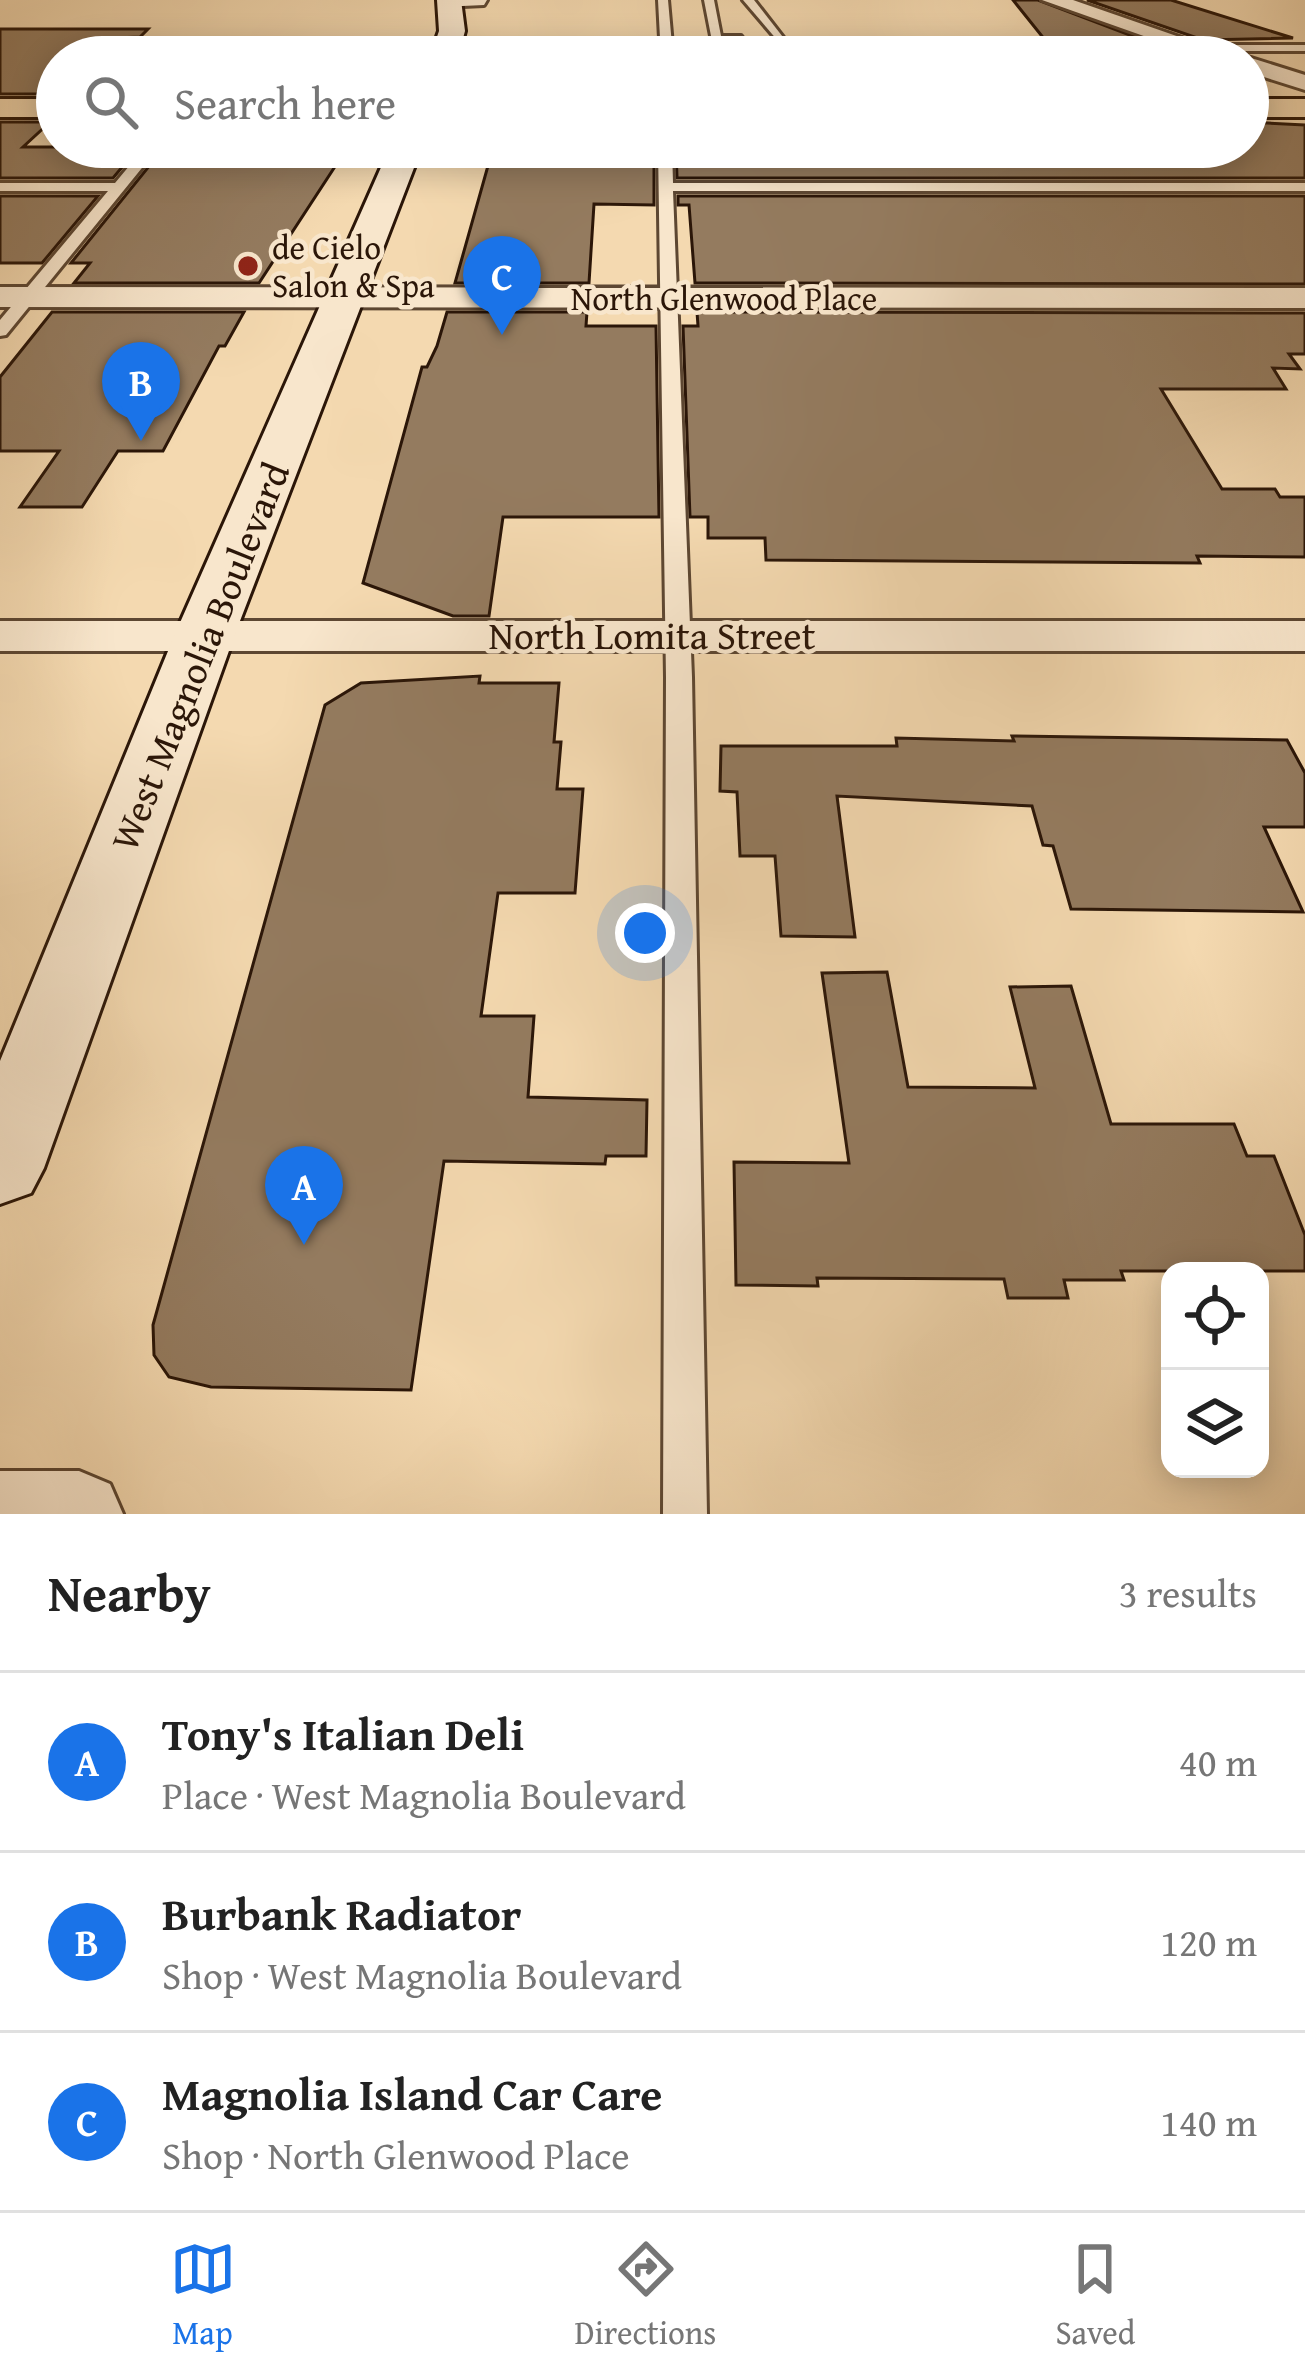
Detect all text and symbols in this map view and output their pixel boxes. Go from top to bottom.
search box [36,36,1269,168]
icon: search [78,69,144,135]
text: Search here [174,70,396,135]
place label: de Cielo Salon & Spa [272,223,435,309]
pin: C [463,236,541,335]
marker: de Cielo Salon & Spa [235,253,261,279]
street label: North Glenwood Place [571,274,877,322]
pin: B [102,342,180,441]
street label: West Magnolia Boulevard [95,453,303,859]
street label: North Lomita Street [489,606,816,663]
your location [615,903,675,963]
pin: A [265,1146,343,1245]
map controls [1161,1262,1269,1478]
button: locate [1161,1262,1269,1370]
button: layers [1161,1370,1269,1478]
text: Nearby [48,1555,211,1630]
text: 3 results [1119,1564,1257,1621]
text: Tony's Italian Deli [162,1701,524,1766]
text: A [75,1733,99,1790]
text: 40 m [1179,1733,1257,1790]
text: Place · West Magnolia Boulevard [162,1766,686,1823]
text: Burbank Radiator [162,1881,522,1946]
text: B [75,1913,99,1970]
text: 120 m [1160,1913,1257,1970]
text: Shop · West Magnolia Boulevard [162,1946,682,2003]
text: Magnolia Island Car Care [162,2061,662,2126]
text: C [76,2093,98,2150]
text: 140 m [1160,2093,1257,2150]
text: Shop · North Glenwood Place [162,2126,630,2183]
tab: Map [170,2236,236,2356]
tab: Directions [575,2236,716,2356]
tab: Saved [1056,2236,1135,2356]

